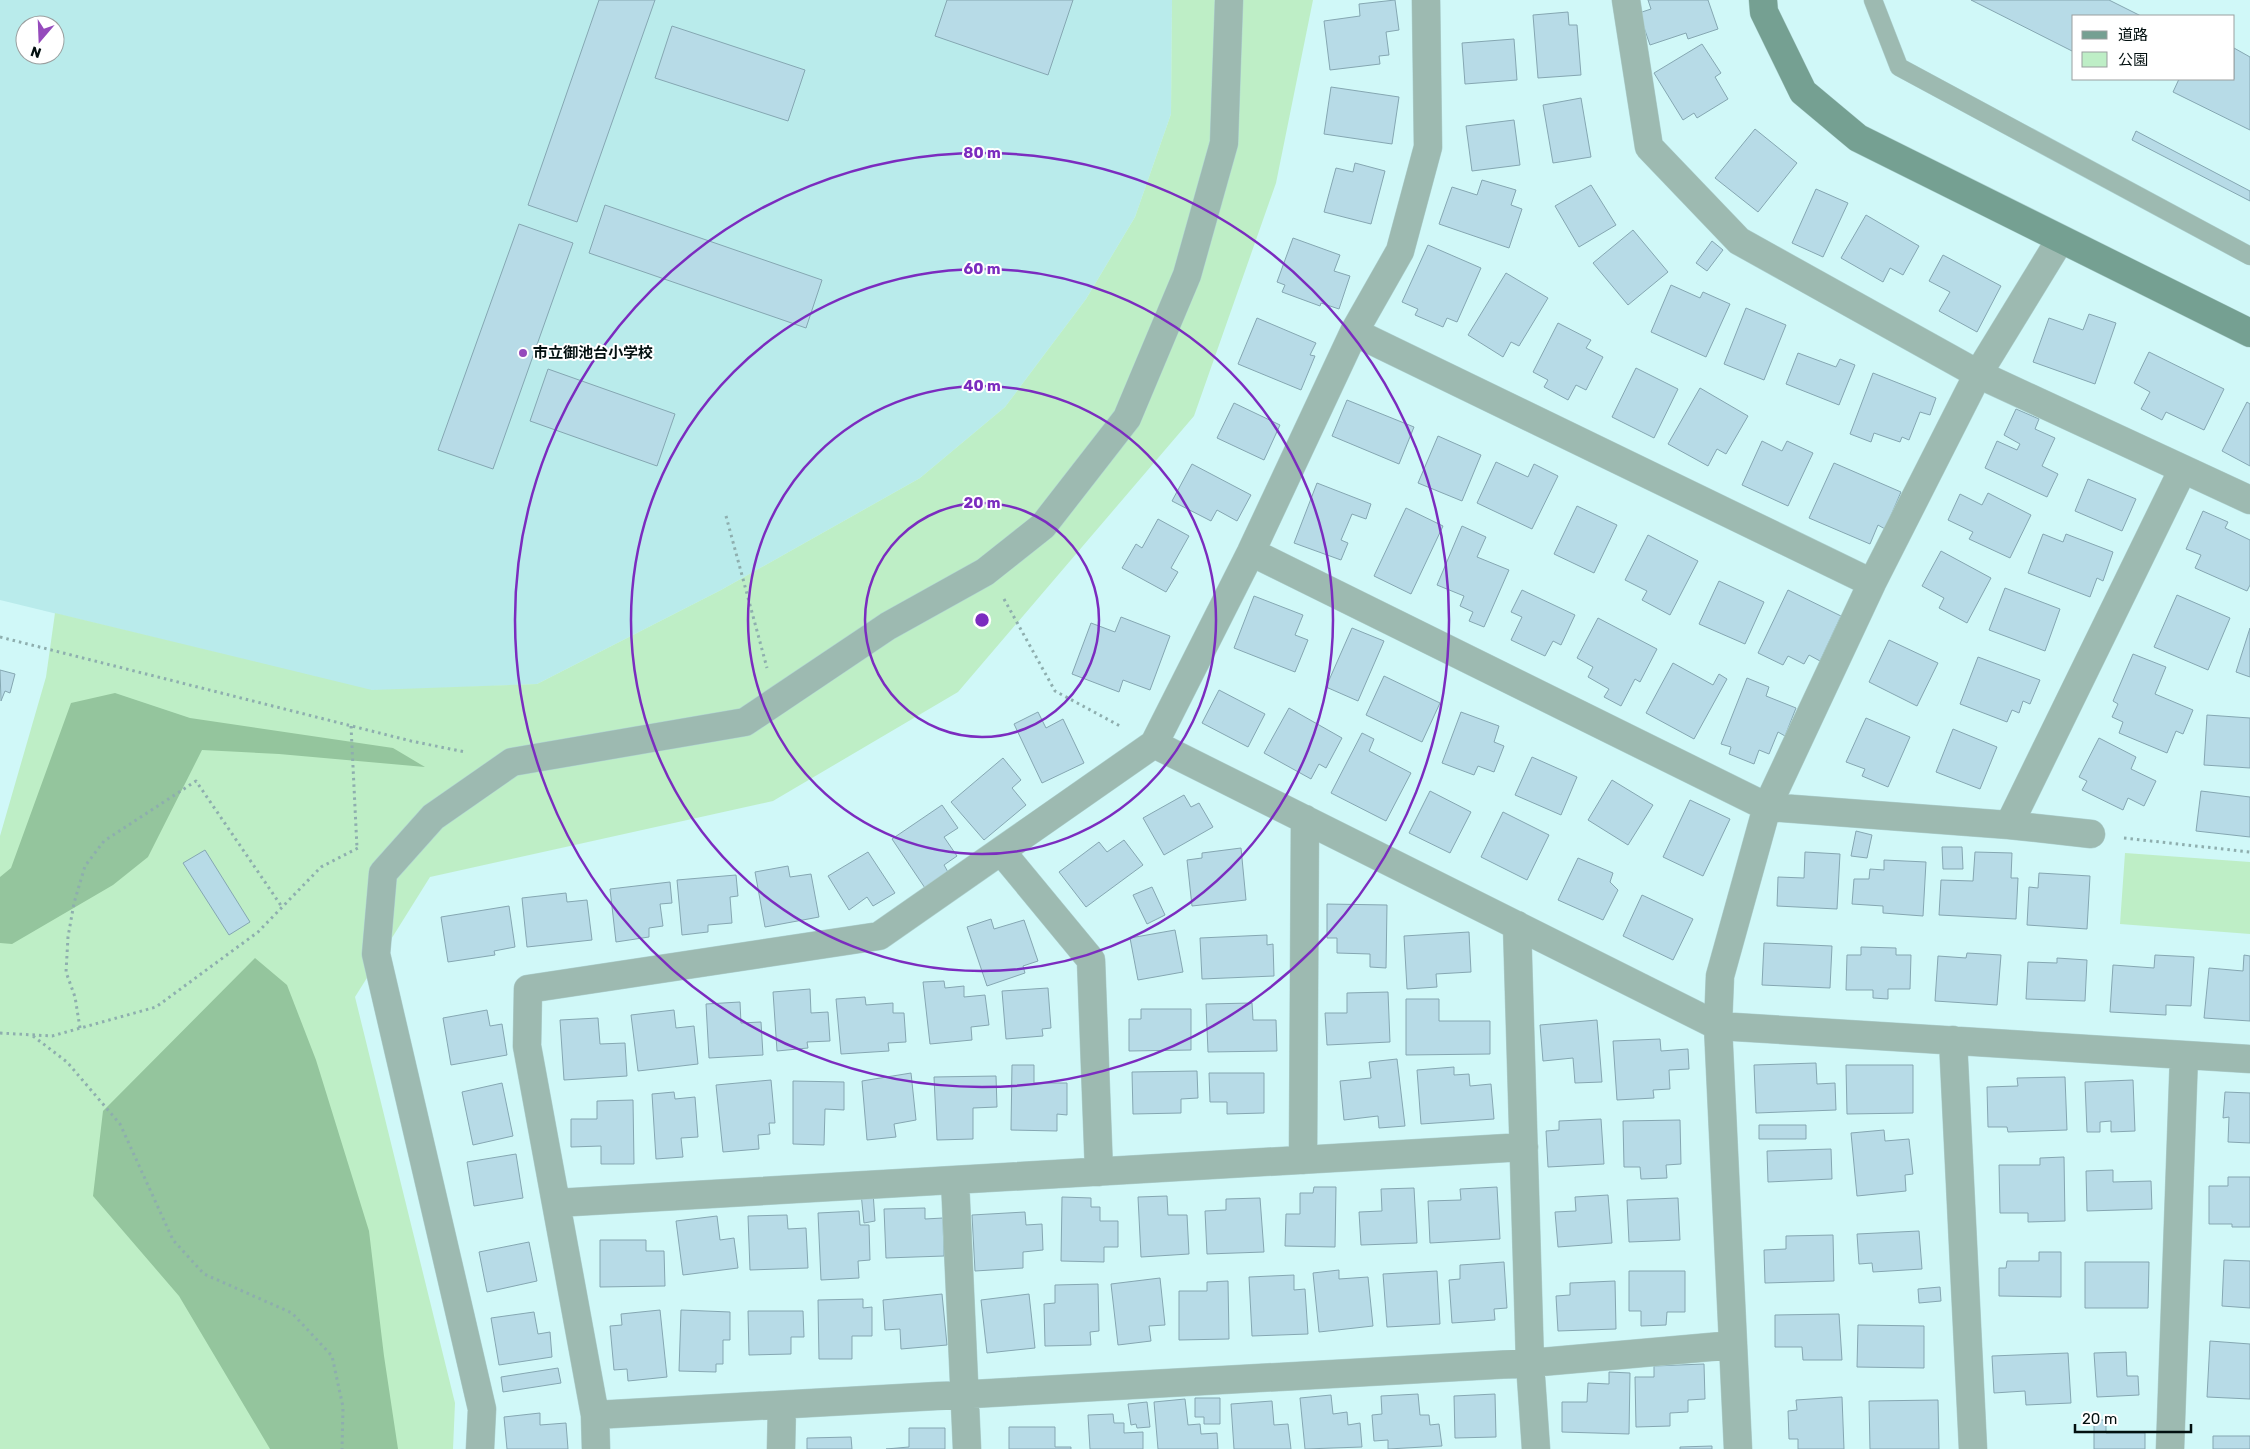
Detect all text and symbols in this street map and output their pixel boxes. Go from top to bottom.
north arrow [15,15,65,65]
legend [2072,15,2235,80]
text: 道路 [2118,26,2148,44]
text: N [28,42,43,61]
text: 公園 [2118,51,2148,69]
text: 80 m [963,144,1001,162]
text: 60 m [964,260,1000,278]
place label: 市立御池台小学校 [533,344,653,362]
marker: 市立御池台小学校 [517,347,529,359]
text: 40 m [963,377,1001,395]
text: 20 m [964,494,1000,512]
centre of rings [973,611,991,629]
scale bar [2075,1402,2191,1434]
text: 20 m [2082,1410,2117,1428]

